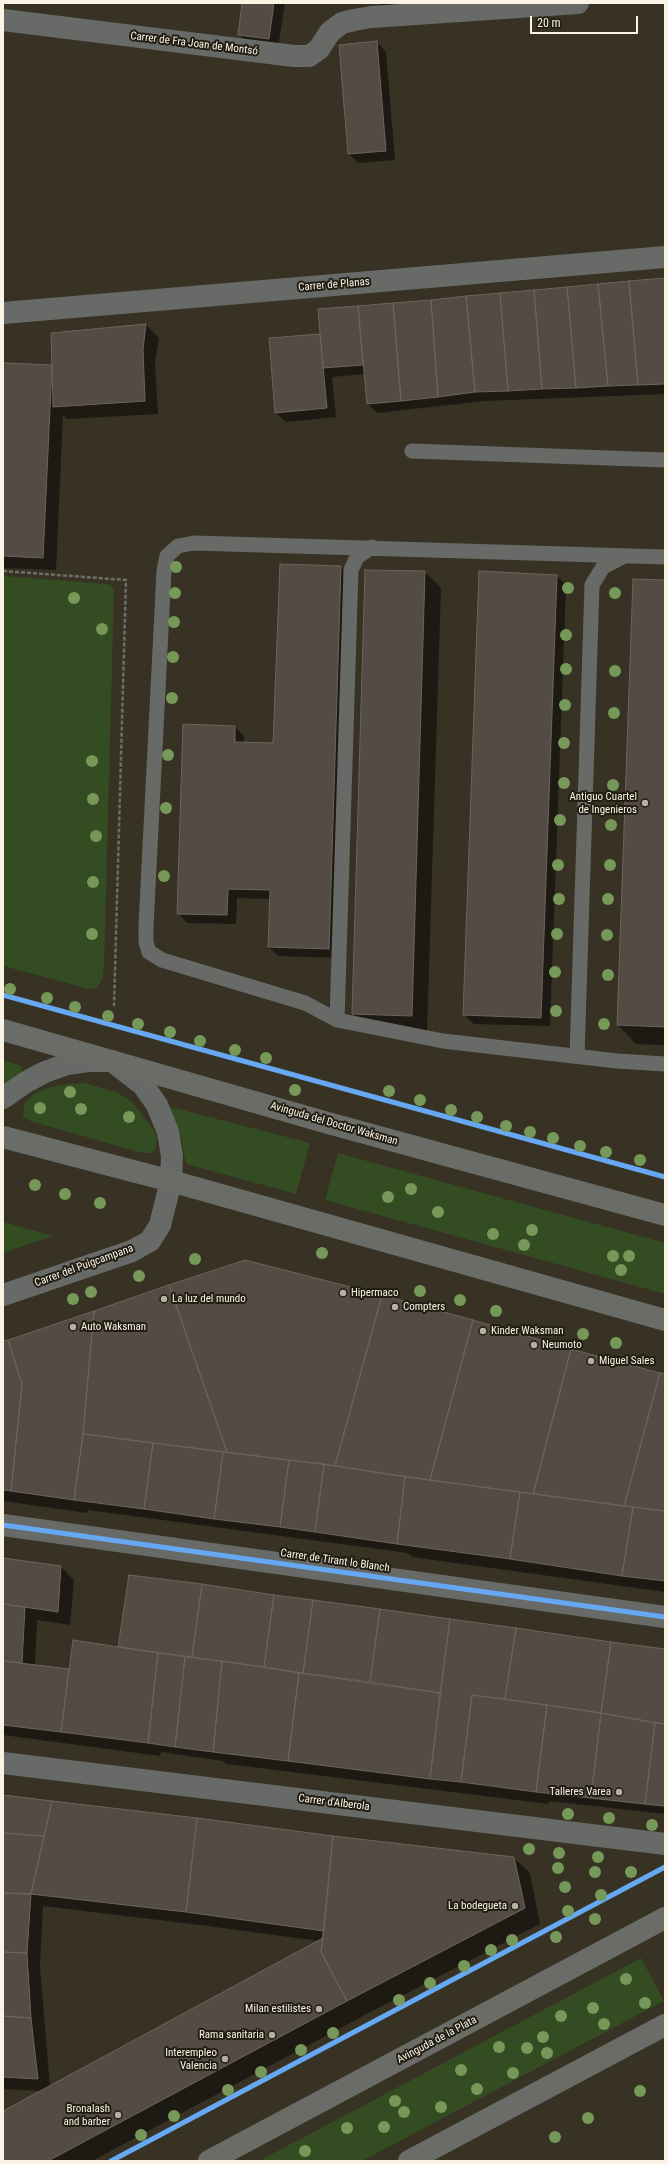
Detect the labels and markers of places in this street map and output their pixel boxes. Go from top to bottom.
place label: Antiguo Cuartel de Ingenieros [569,790,637,816]
marker: Antiguo Cuartel de Ingenieros [640,798,650,808]
place label: Hipermaco [351,1286,398,1300]
marker: Hipermaco [338,1288,348,1298]
place label: La luz del mundo [172,1292,246,1306]
marker: La luz del mundo [159,1294,169,1304]
place label: Compters [403,1300,445,1314]
marker: Compters [390,1302,400,1312]
place label: Auto Waksman [81,1320,146,1334]
marker: Auto Waksman [68,1322,78,1332]
place label: Kinder Waksman [491,1324,564,1338]
marker: Kinder Waksman [478,1326,488,1336]
place label: Neumoto [542,1338,582,1352]
marker: Neumoto [529,1340,539,1350]
place label: Miguel Sales [599,1354,654,1368]
marker: Miguel Sales [586,1356,596,1366]
place label: Talleres Varea [550,1785,611,1799]
marker: Talleres Varea [614,1787,624,1797]
place label: La bodegueta [448,1899,507,1913]
marker: La bodegueta [510,1901,520,1911]
place label: Milan estilistes [245,2002,311,2016]
marker: Milan estilistes [314,2004,324,2014]
place label: Rama sanitaria [199,2028,264,2042]
marker: Rama sanitaria [267,2030,277,2040]
place label: Interempleo Valencia [165,2046,217,2072]
marker: Interempleo Valencia [220,2054,230,2064]
place label: Bronalash and barber [63,2102,110,2128]
marker: Bronalash and barber [113,2110,123,2120]

